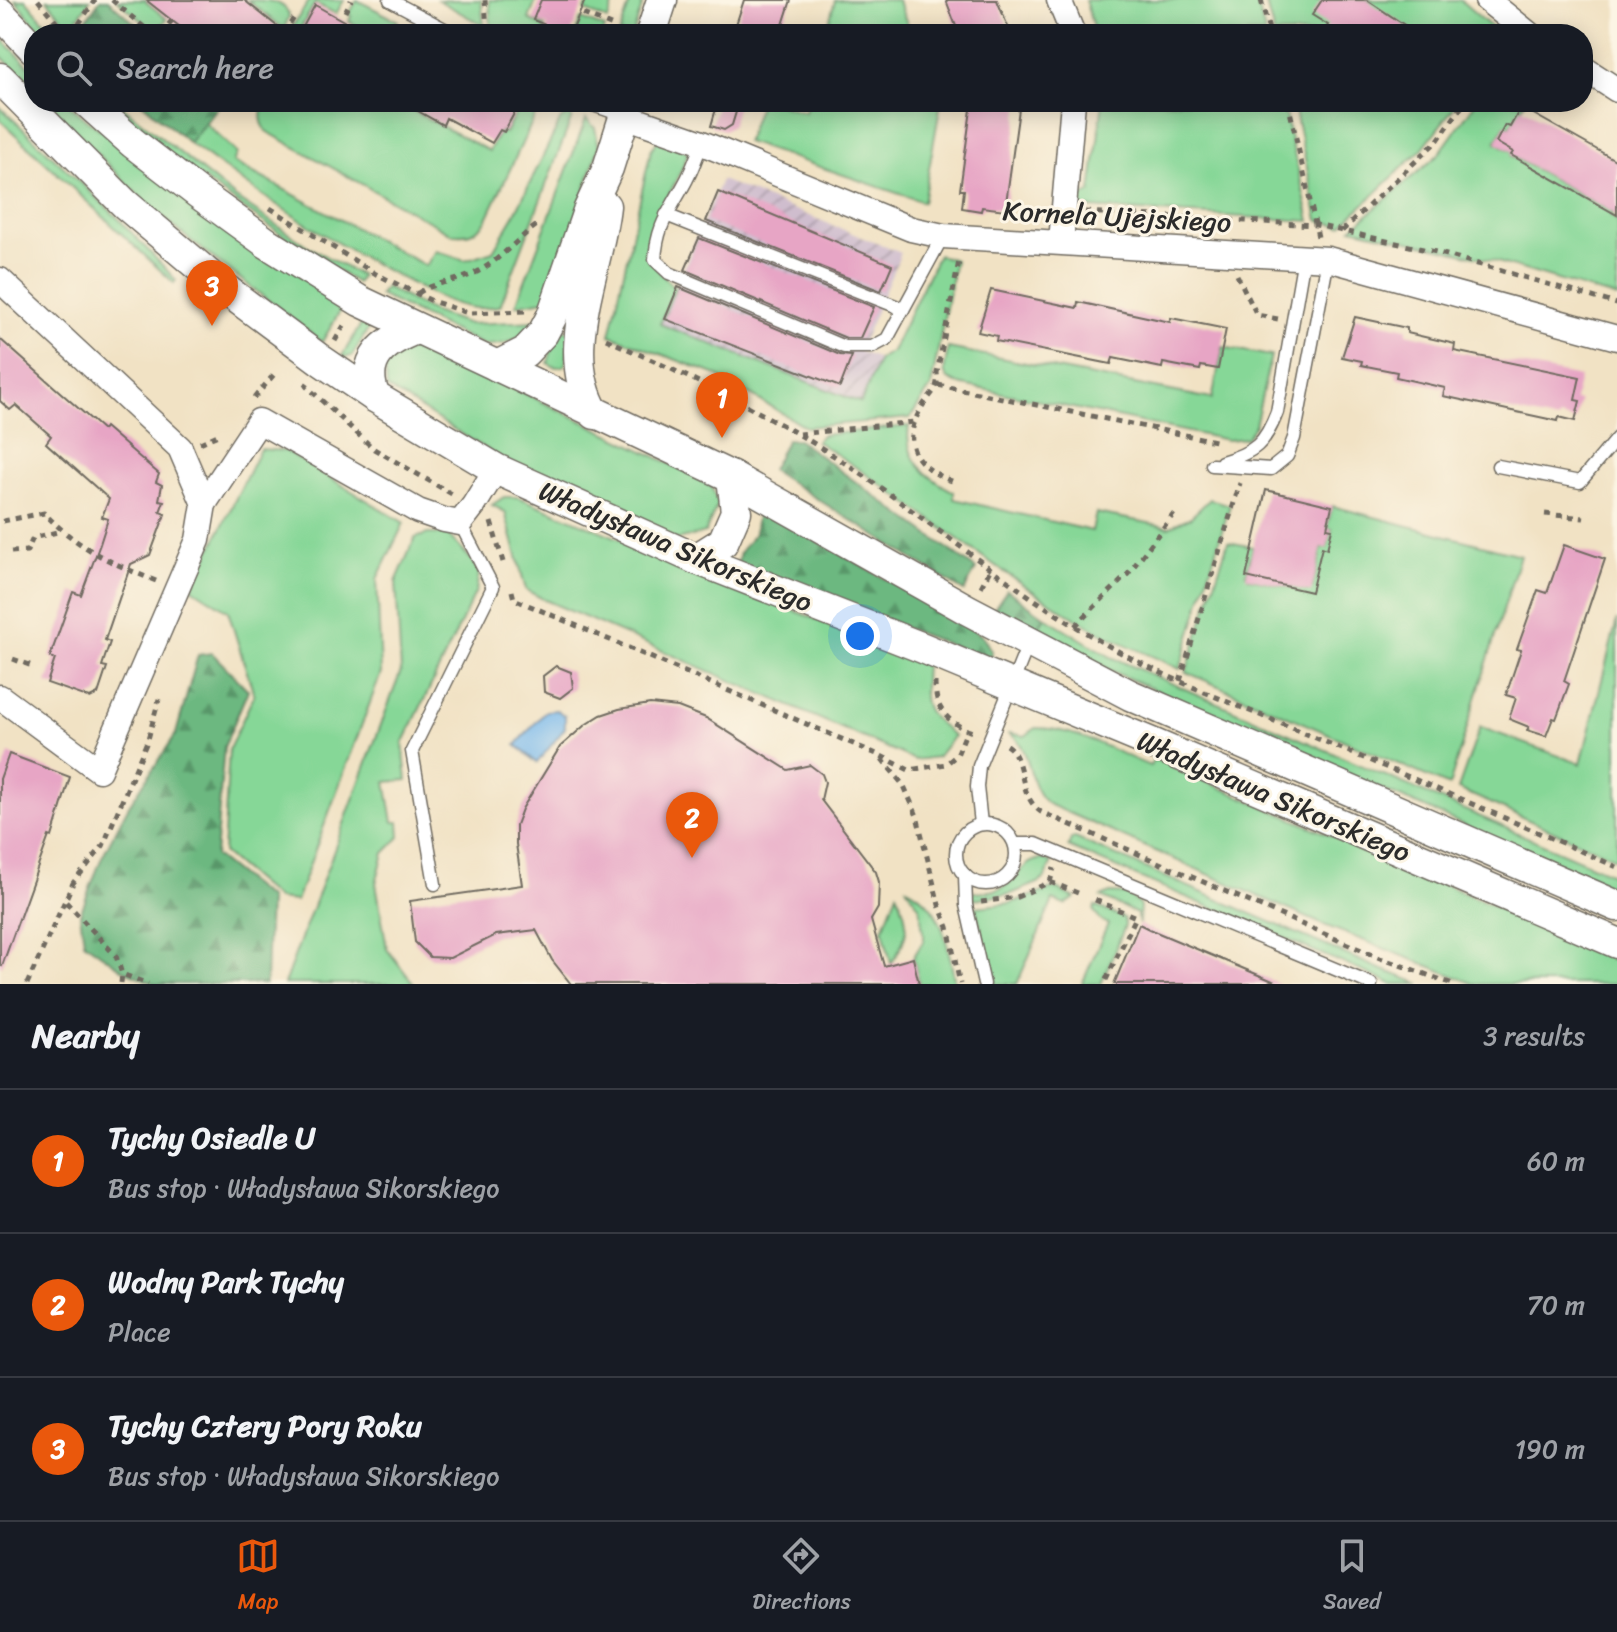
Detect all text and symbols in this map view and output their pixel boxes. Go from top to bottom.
search box [24,24,1593,112]
text: Search here [116,41,274,95]
icon: search [52,46,96,90]
street label: Kornela Ujejskiego [1002,186,1232,247]
pin: 3 [186,260,238,326]
pin: 1 [696,372,748,438]
street label: Władysława Sikorskiego [531,467,821,626]
your location [840,616,880,656]
street label: Władysława Sikorskiego [1129,717,1419,876]
pin: 2 [666,792,718,858]
text: Nearby [32,1006,140,1066]
text: 3 results [1483,1013,1585,1059]
text: Tychy Osiedle U [108,1111,315,1165]
text: 1 [52,1138,64,1184]
text: 60 m [1527,1138,1585,1184]
text: Bus stop · Władysława Sikorskiego [108,1165,500,1211]
text: Wodny Park Tychy [108,1255,344,1309]
text: 2 [50,1282,66,1328]
text: 70 m [1527,1282,1585,1328]
text: Place [108,1309,171,1355]
text: Tychy Cztery Pory Roku [108,1399,422,1453]
text: 3 [51,1426,65,1472]
text: 190 m [1515,1426,1585,1472]
text: Bus stop · Władysława Sikorskiego [108,1453,500,1499]
tab: Map [236,1534,280,1621]
tab: Directions [752,1534,851,1621]
tab: Saved [1323,1534,1381,1621]

